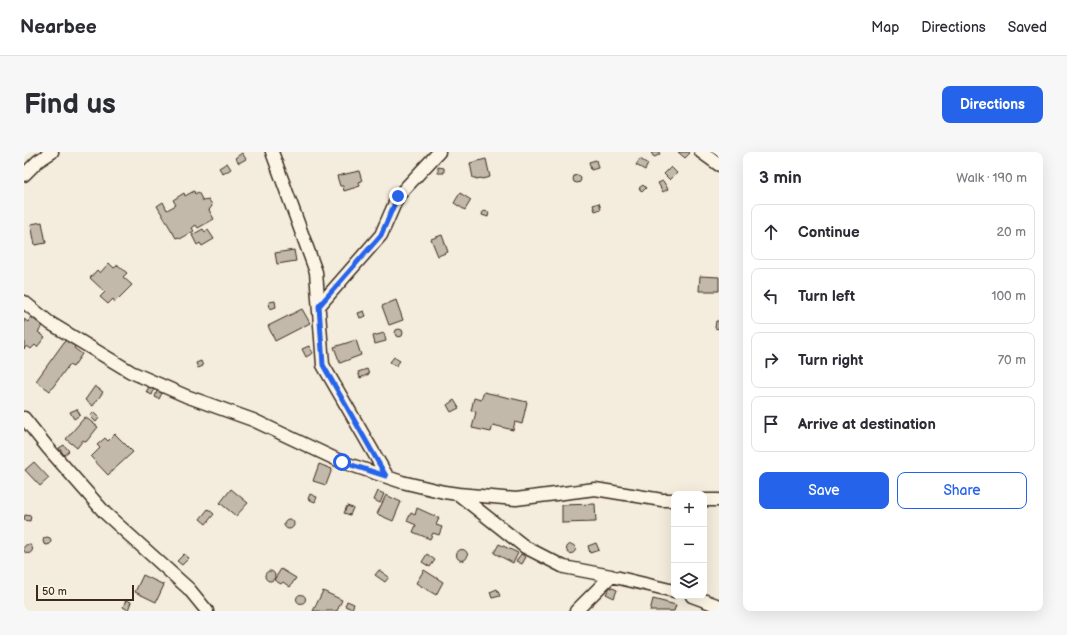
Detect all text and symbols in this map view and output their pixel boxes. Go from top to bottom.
text: Nearbee [20,16,97,39]
text: Map [871,19,899,36]
text: Directions [921,19,986,36]
text: Saved [1008,19,1047,36]
button: Directions [942,86,1043,123]
text: Find us [24,88,116,121]
text: 3 min [759,168,802,188]
text: Walk · 190 m [956,170,1027,186]
route end [389,187,407,205]
icon: ahead [760,221,782,243]
text: Continue [798,223,860,242]
text: 20 m [996,224,1026,240]
icon: left [760,285,782,307]
text: Turn left [798,287,855,306]
text: 100 m [991,288,1026,304]
icon: right [760,349,782,371]
text: Turn right [798,351,863,370]
text: 70 m [998,352,1026,368]
icon: arrive [760,413,782,435]
text: Arrive at destination [798,415,936,434]
route start [333,453,351,471]
button: Save [759,472,889,509]
button: Share [897,472,1027,509]
map controls [671,491,707,599]
button: + [671,491,707,527]
button: − [671,527,707,563]
button: layers [671,563,707,599]
scale bar [36,583,134,602]
text: 50 m [42,585,67,598]

